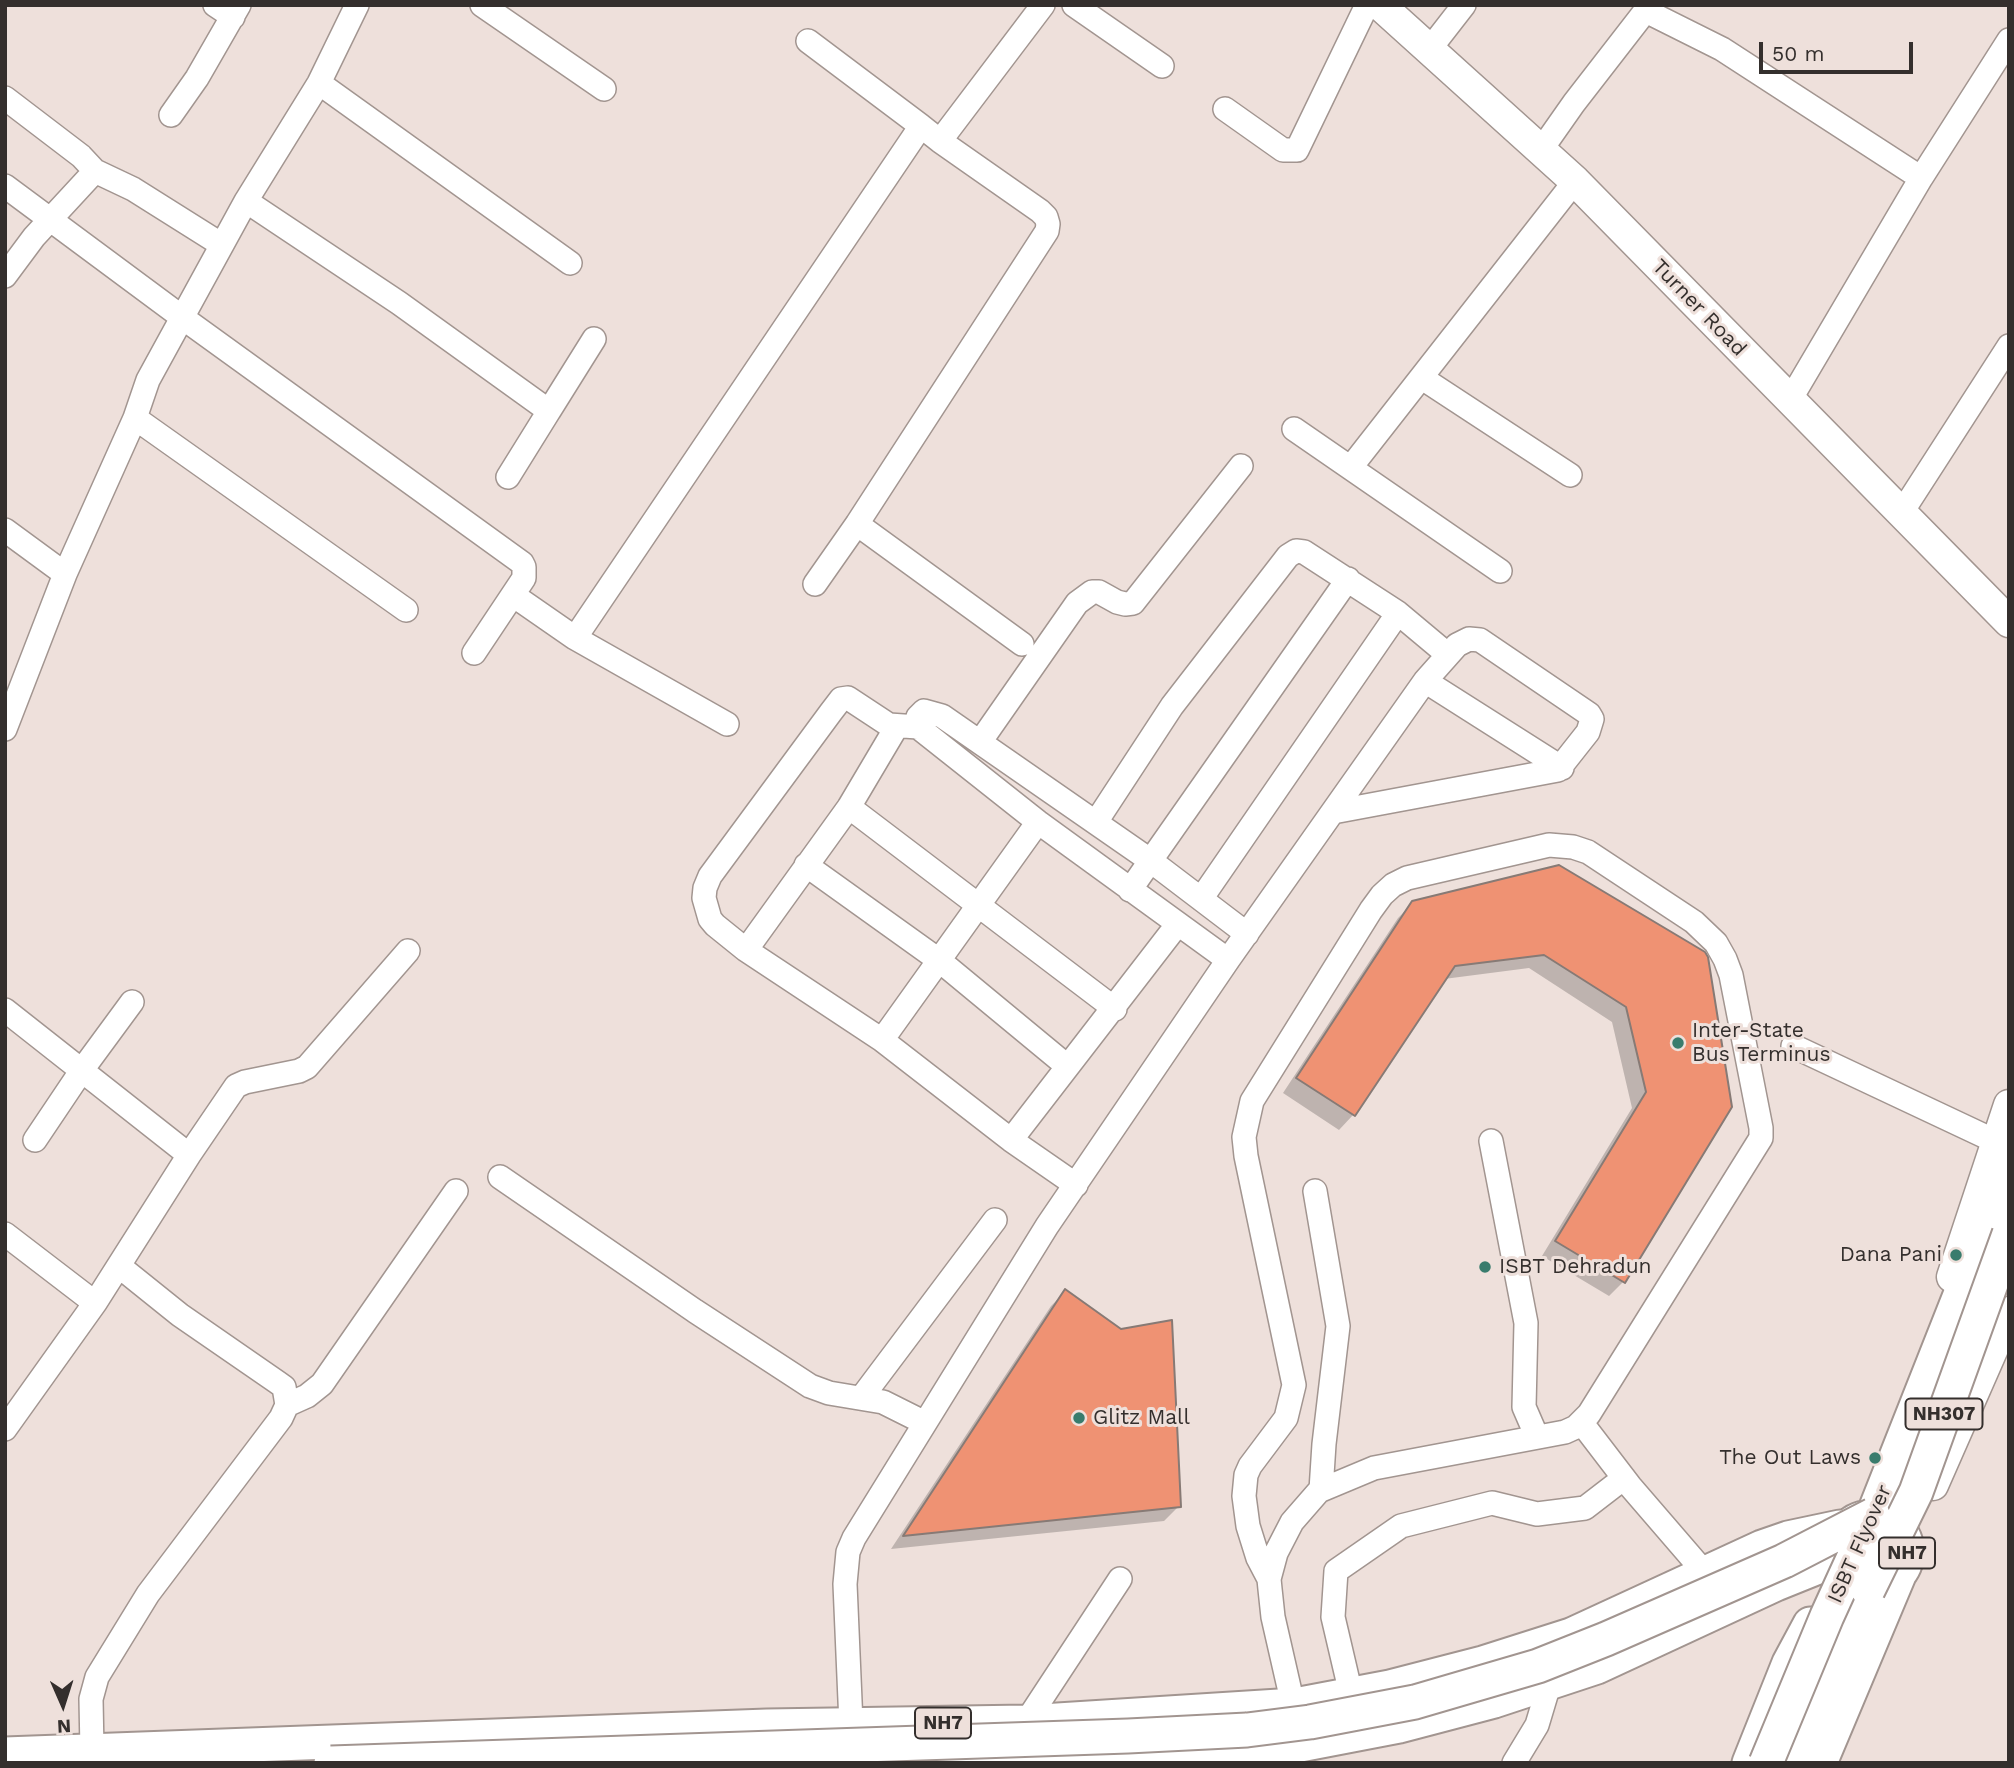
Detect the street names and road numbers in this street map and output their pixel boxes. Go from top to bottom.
street label: Turner Road [1647,254,1751,362]
road number: NH307 [1906,1398,1982,1430]
street label: ISBT Flyover [1823,1481,1897,1607]
road number: NH7 [1879,1538,1935,1568]
road number: NH7 [915,1708,971,1738]

